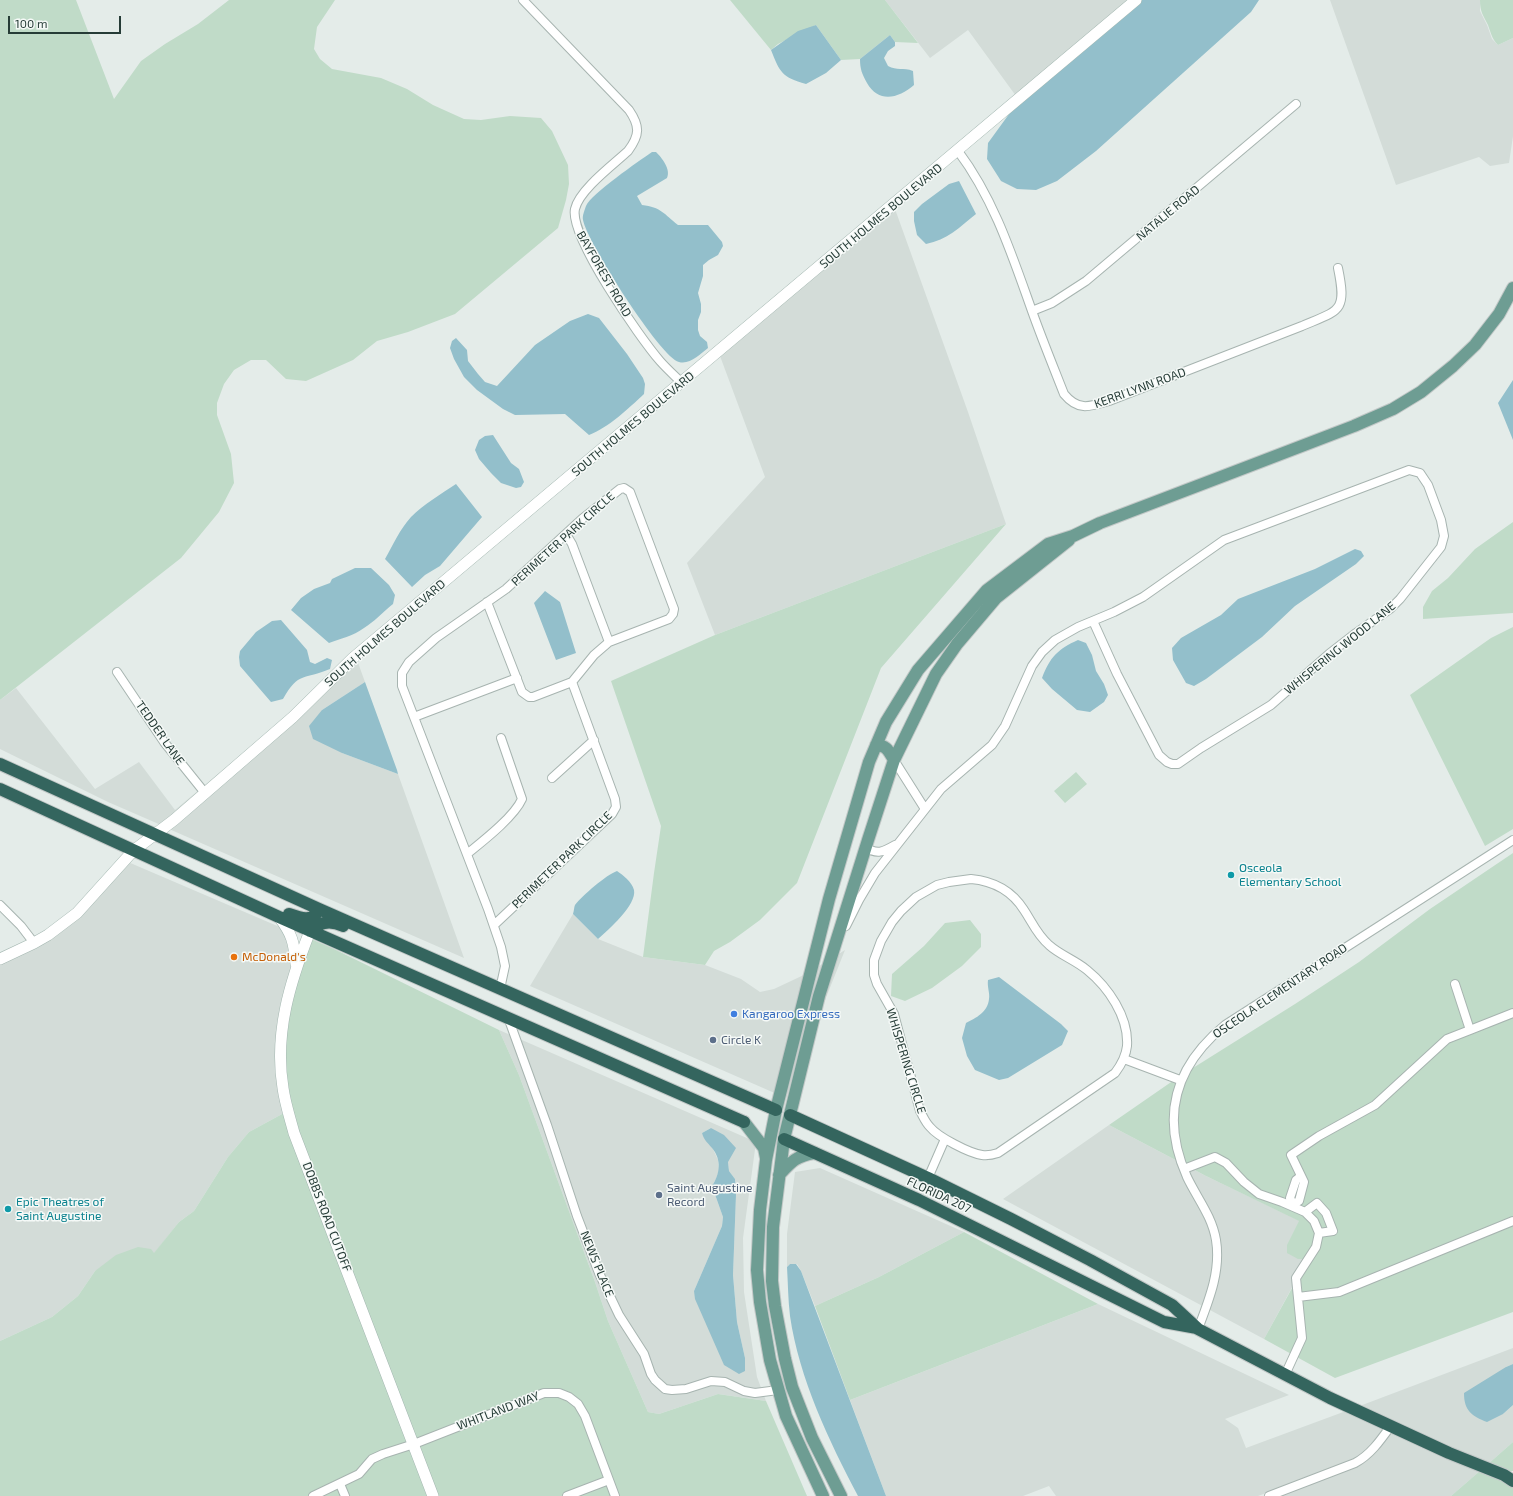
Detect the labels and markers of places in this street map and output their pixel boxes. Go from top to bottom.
place label: Osceola Elementary School [1239,861,1341,889]
marker: Osceola Elementary School [1226,870,1236,880]
place label: McDonald's [242,950,306,964]
marker: McDonald's [229,952,239,962]
place label: Kangaroo Express [742,1007,840,1021]
marker: Kangaroo Express [729,1009,739,1019]
place label: Circle K [721,1033,761,1047]
marker: Circle K [708,1035,718,1045]
place label: Saint Augustine Record [667,1181,752,1209]
marker: Saint Augustine Record [654,1190,664,1200]
place label: Epic Theatres of Saint Augustine [16,1195,104,1223]
marker: Epic Theatres of Saint Augustine [3,1204,13,1214]

